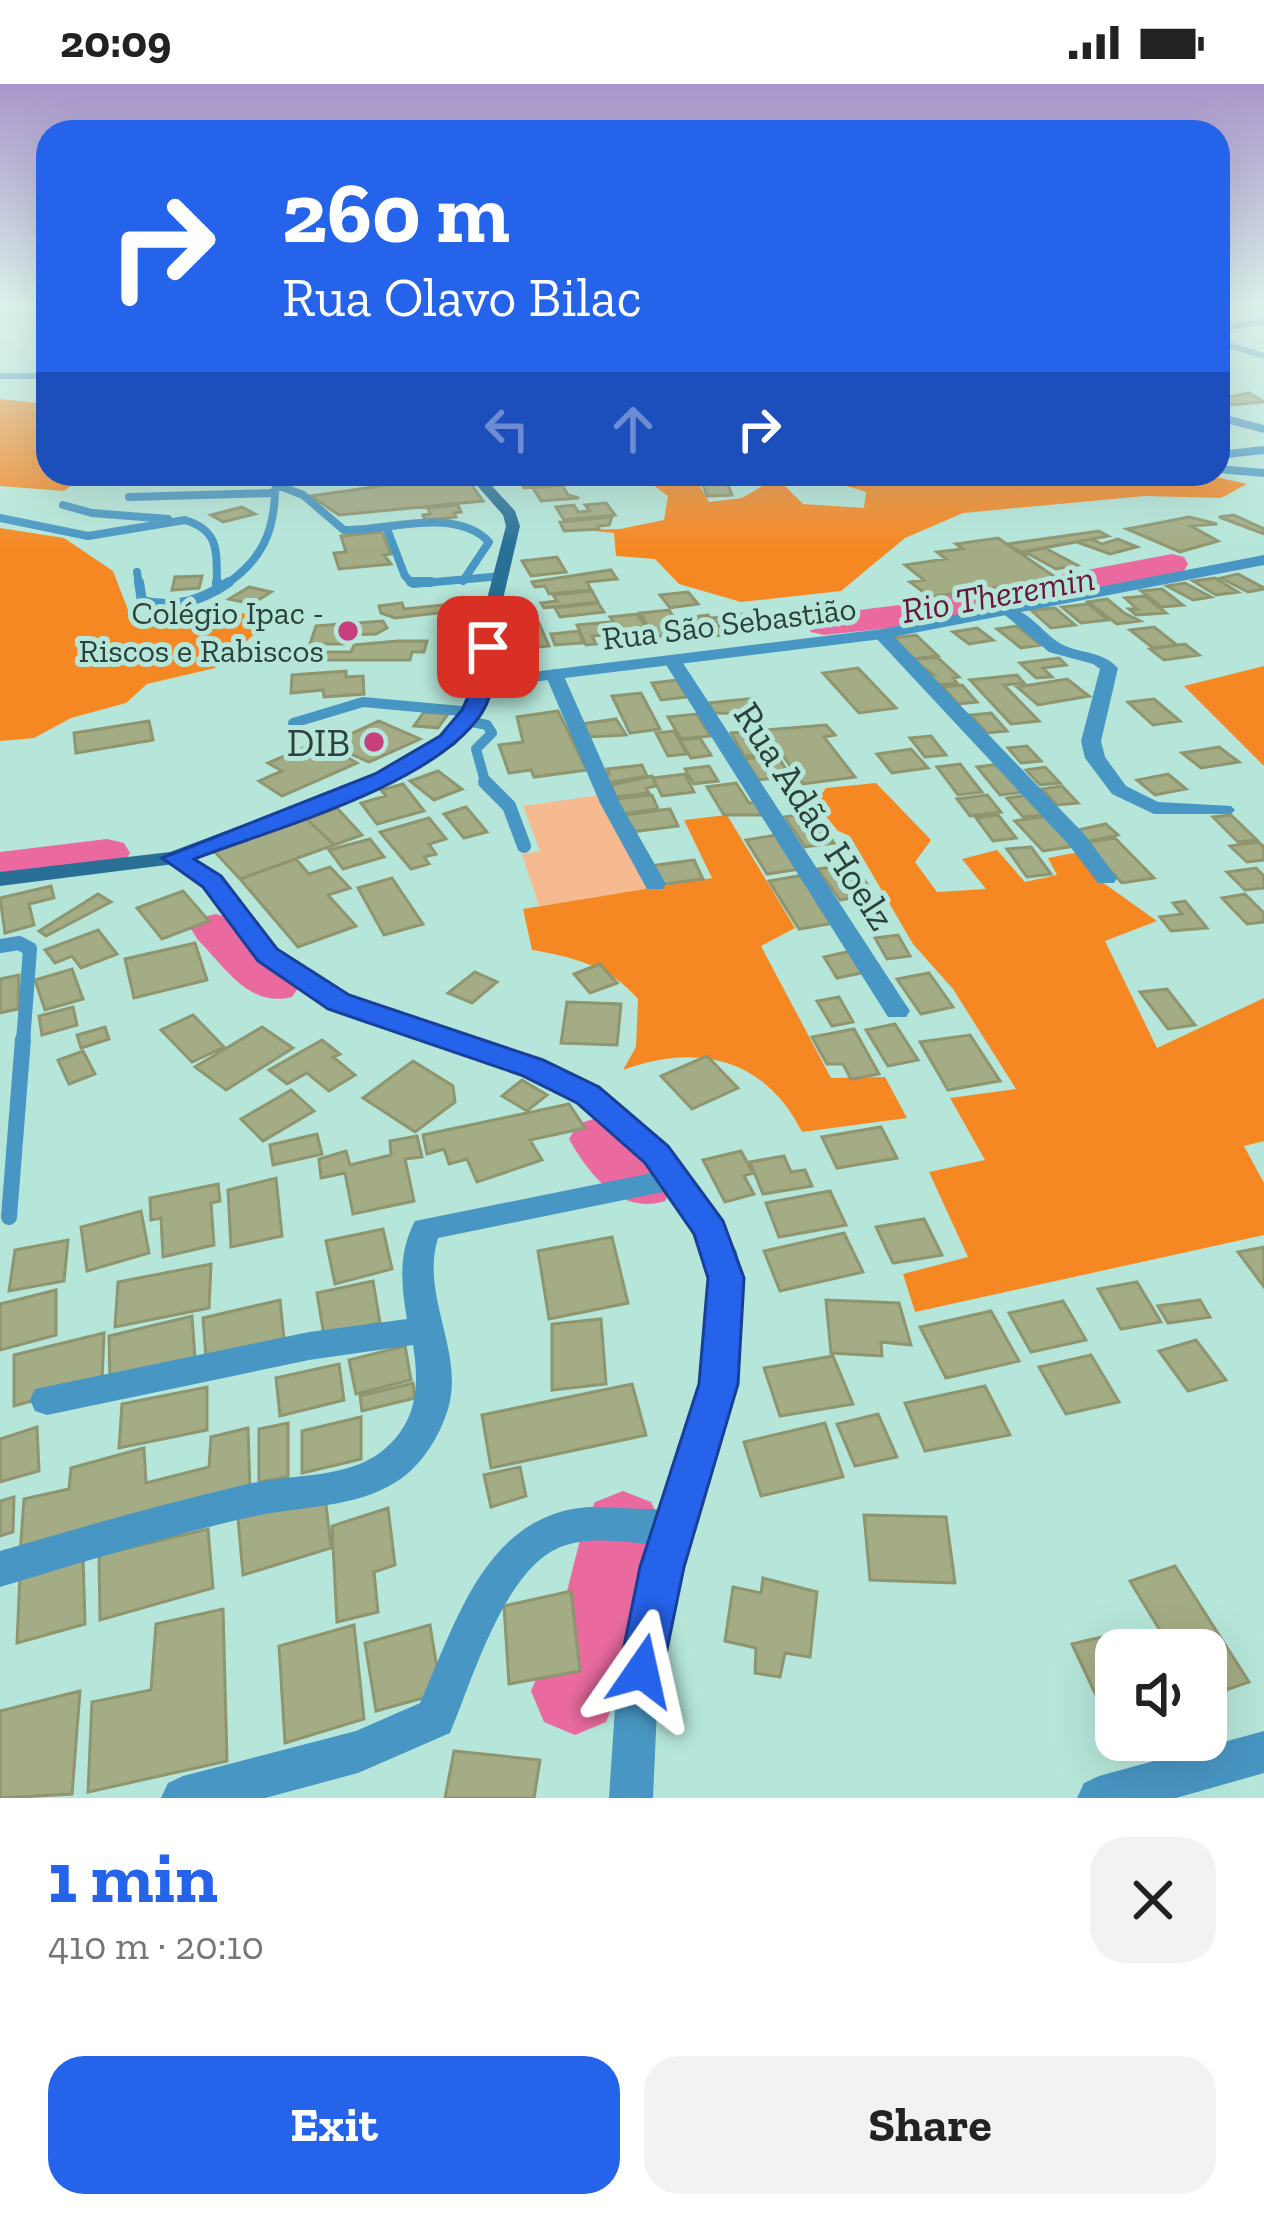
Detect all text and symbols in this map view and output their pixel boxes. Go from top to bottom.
text: 20:09 [60,15,171,69]
text: 260 m [282,163,510,264]
icon: right [84,168,240,324]
text: Rua Olavo Bilac [282,265,642,330]
icon: left [474,396,540,462]
icon: ahead [600,396,666,462]
icon: right [726,396,792,462]
water label: Rio Theremin [898,556,1098,632]
street label: Rua São Sebastião [600,588,858,658]
place label: Colégio Ipac - Riscos e Rabiscos [79,593,324,670]
pin [437,596,539,698]
icon: arrive [455,614,521,680]
marker: Colégio Ipac - Riscos e Rabiscos [335,618,361,644]
street label: Rua Adão Hoelz [724,693,906,939]
place label: DIB [287,719,350,766]
marker: DIB [361,729,387,755]
position arrow [579,1608,705,1734]
map controls [1095,1629,1227,1761]
button: sound [1095,1629,1227,1761]
text: 1 min [48,1834,218,1920]
button: close [1090,1837,1216,1963]
text: 410 m · 20:10 [48,1922,264,1969]
button: Exit [48,2056,620,2194]
button: Share [644,2056,1216,2194]

